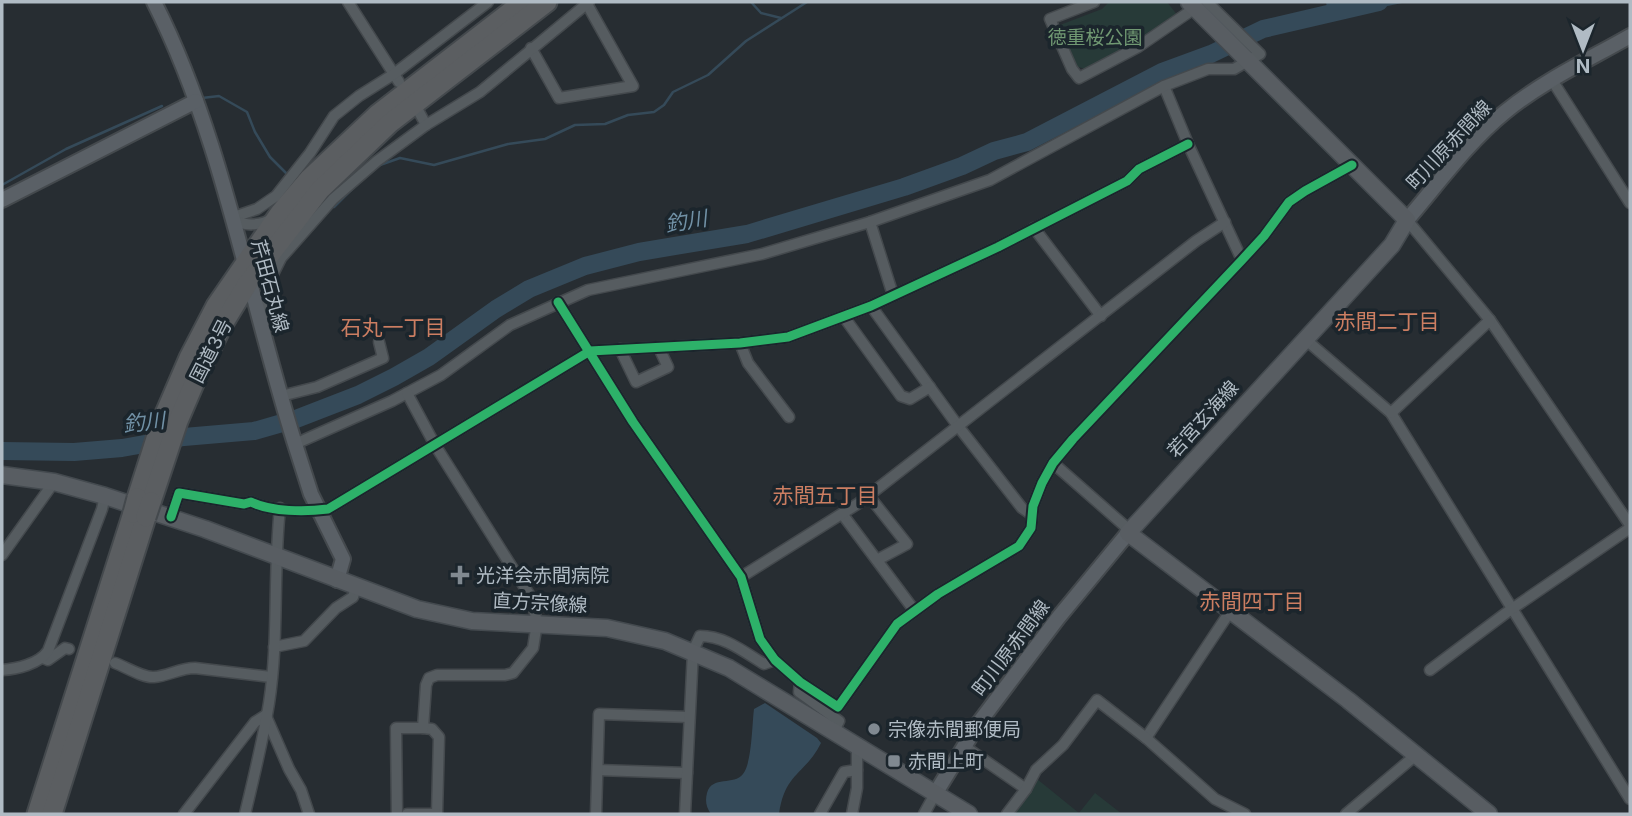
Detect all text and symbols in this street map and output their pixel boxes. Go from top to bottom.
north arrow [1548,14,1618,84]
park label: 徳重桜公園 [1047,26,1143,49]
text: N [1576,54,1590,77]
street label: 町川原赤間線 [1402,95,1496,195]
water label: 釣川 [663,205,711,237]
street label: 芹田石丸線 [247,237,293,335]
district label: 赤間二丁目 [1335,309,1440,334]
street label: 国道3号 [185,315,237,387]
district label: 石丸一丁目 [341,315,446,340]
street label: 若宮玄海線 [1163,376,1243,462]
water label: 釣川 [122,407,168,437]
district label: 赤間五丁目 [773,483,878,508]
place label: 光洋会赤間病院 [476,564,609,587]
marker: 光洋会赤間病院 [450,565,470,585]
street label: 直方宗像線 [492,589,588,617]
district label: 赤間四丁目 [1200,589,1305,614]
street label: 町川原赤間線 [968,596,1054,700]
place label: 宗像赤間郵便局 [888,718,1021,741]
marker: 宗像赤間郵便局 [866,721,882,737]
place label: 赤間上町 [908,750,984,773]
marker: 赤間上町 [886,753,902,769]

